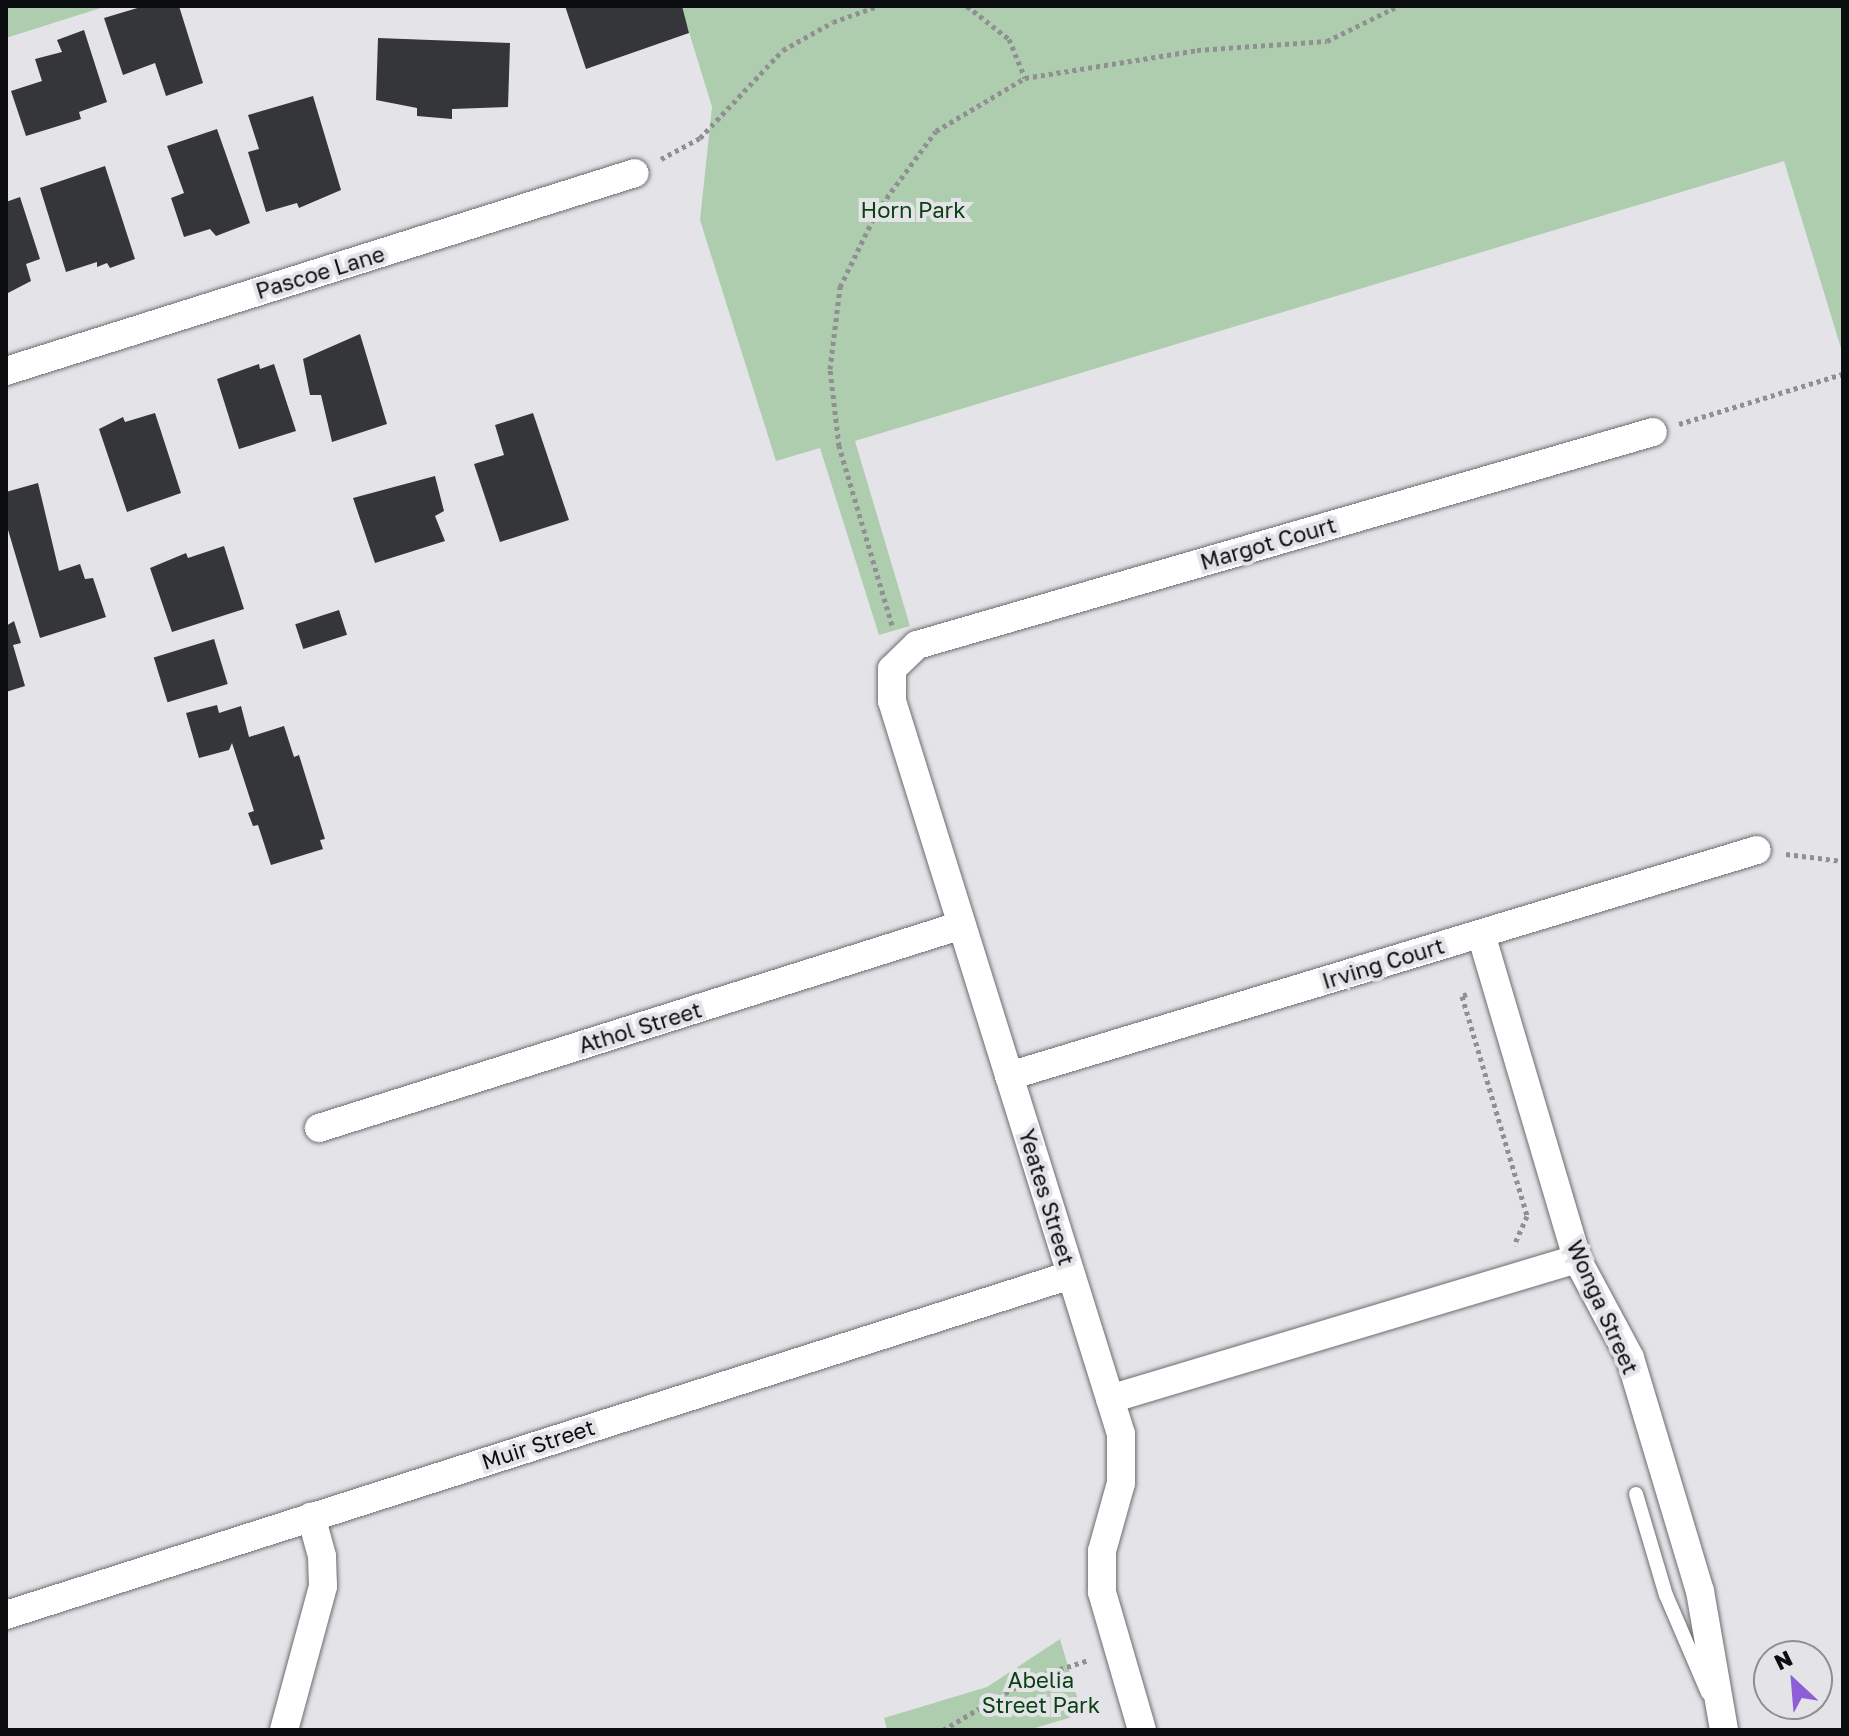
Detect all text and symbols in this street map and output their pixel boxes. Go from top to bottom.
park label: Horn Park [860,197,966,223]
street label: Pascoe Lane [252,240,388,304]
street label: Margot Court [1197,511,1339,575]
street label: Irving Court [1319,932,1447,994]
street label: Athol Street [575,996,705,1058]
street label: Yeates Street [1014,1126,1080,1268]
street label: Wonga Street [1562,1236,1644,1378]
street label: Muir Street [478,1413,598,1475]
north arrow [1753,1640,1833,1720]
text: N [1770,1644,1797,1676]
park label: Abelia Street Park [982,1666,1100,1718]

